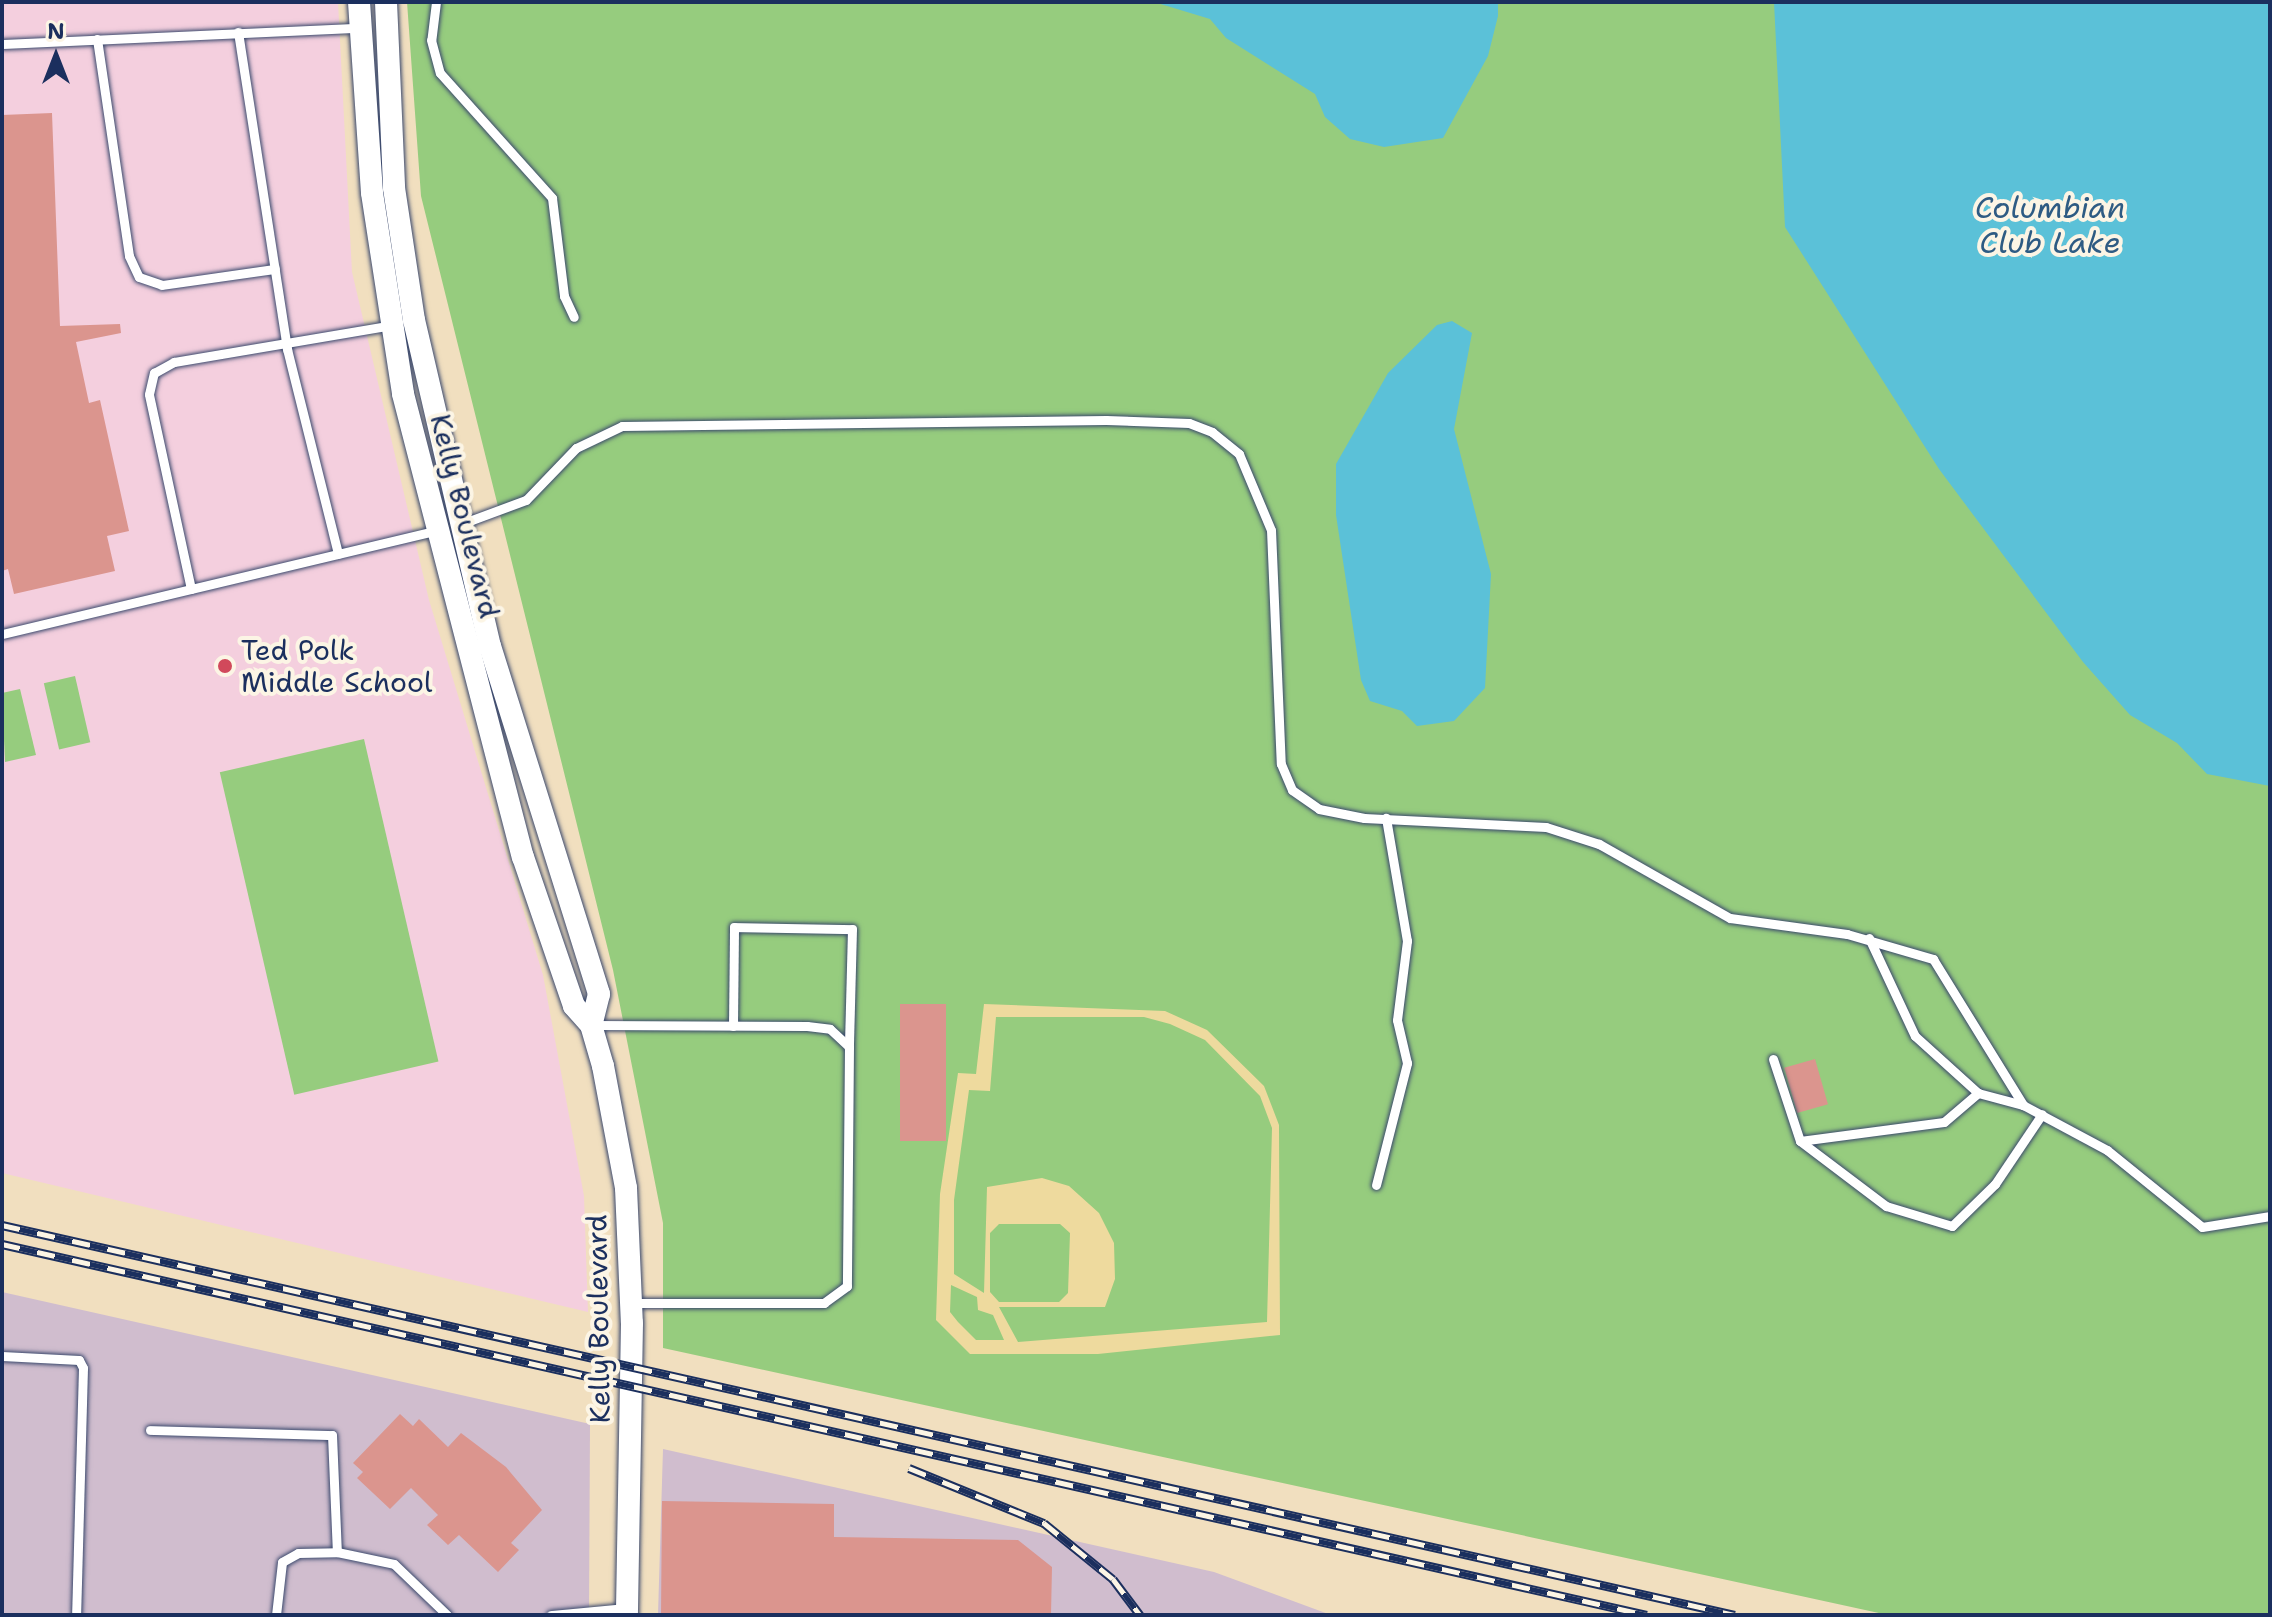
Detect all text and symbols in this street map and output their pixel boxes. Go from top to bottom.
north arrow [16,16,96,96]
text: N [47,17,65,46]
water label: Columbian Club Lake [1975,190,2125,260]
street label: Kelly Boulevard [423,411,507,621]
place label: Ted Polk Middle School [241,633,432,699]
marker: Ted Polk Middle School [216,657,234,675]
street label: Kelly Boulevard [579,1214,617,1424]

